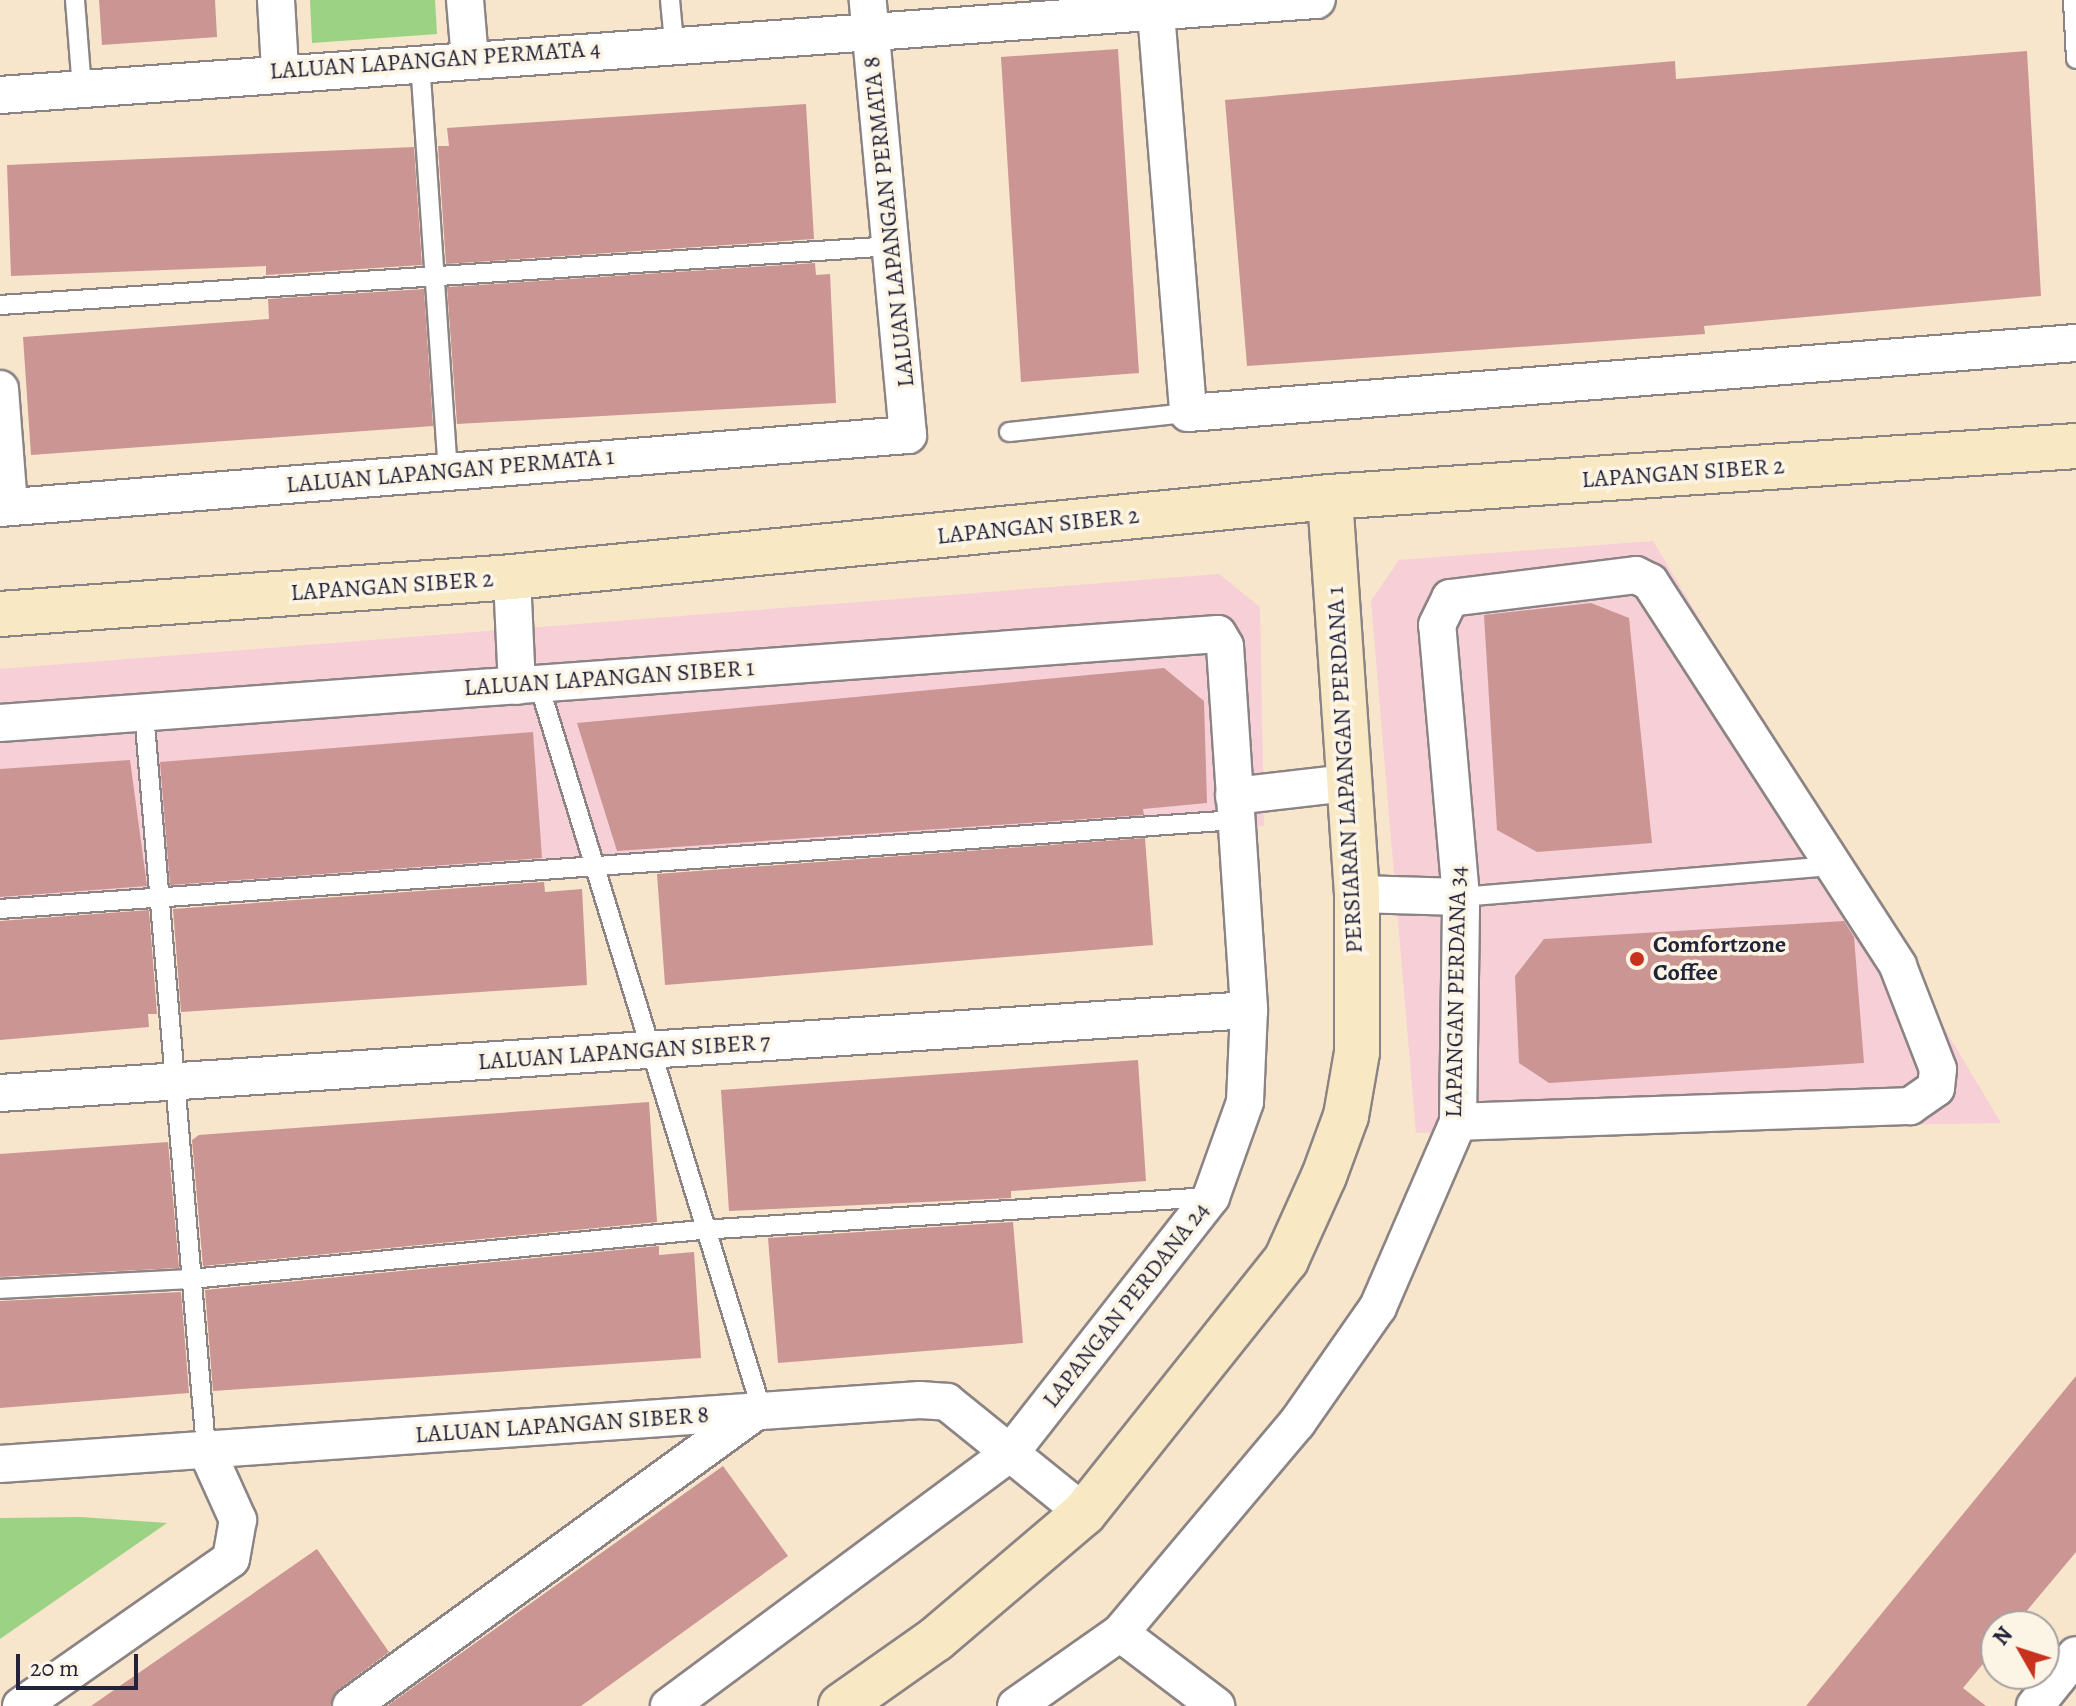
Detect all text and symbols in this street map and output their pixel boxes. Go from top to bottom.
street label: LALUAN LAPANGAN PERMATA 4 [269,34,601,86]
street label: LALUAN LAPANGAN PERMATA 8 [857,55,921,389]
street label: LALUAN LAPANGAN PERMATA 1 [285,442,615,500]
street label: LAPANGAN SIBER 2 [1581,452,1785,494]
street label: LAPANGAN SIBER 2 [935,501,1141,551]
street label: LAPANGAN SIBER 2 [290,565,494,607]
street label: PERSIARAN LAPANGAN PERDANA 1 [1321,586,1369,954]
street label: LALUAN LAPANGAN SIBER 1 [463,653,755,703]
street label: LAPANGAN PERDANA 34 [1439,866,1473,1118]
place label: Comfortzone Coffee [1653,931,1786,987]
marker: Comfortzone Coffee [1628,950,1646,968]
street label: LALUAN LAPANGAN SIBER 7 [477,1027,771,1077]
street label: LAPANGAN PERDANA 24 [1037,1196,1215,1414]
street label: LALUAN LAPANGAN SIBER 8 [414,1400,710,1450]
north arrow [1980,1610,2060,1690]
text: N [1986,1620,2020,1652]
scale bar [20,1638,142,1688]
text: 20 m [30,1652,79,1684]

